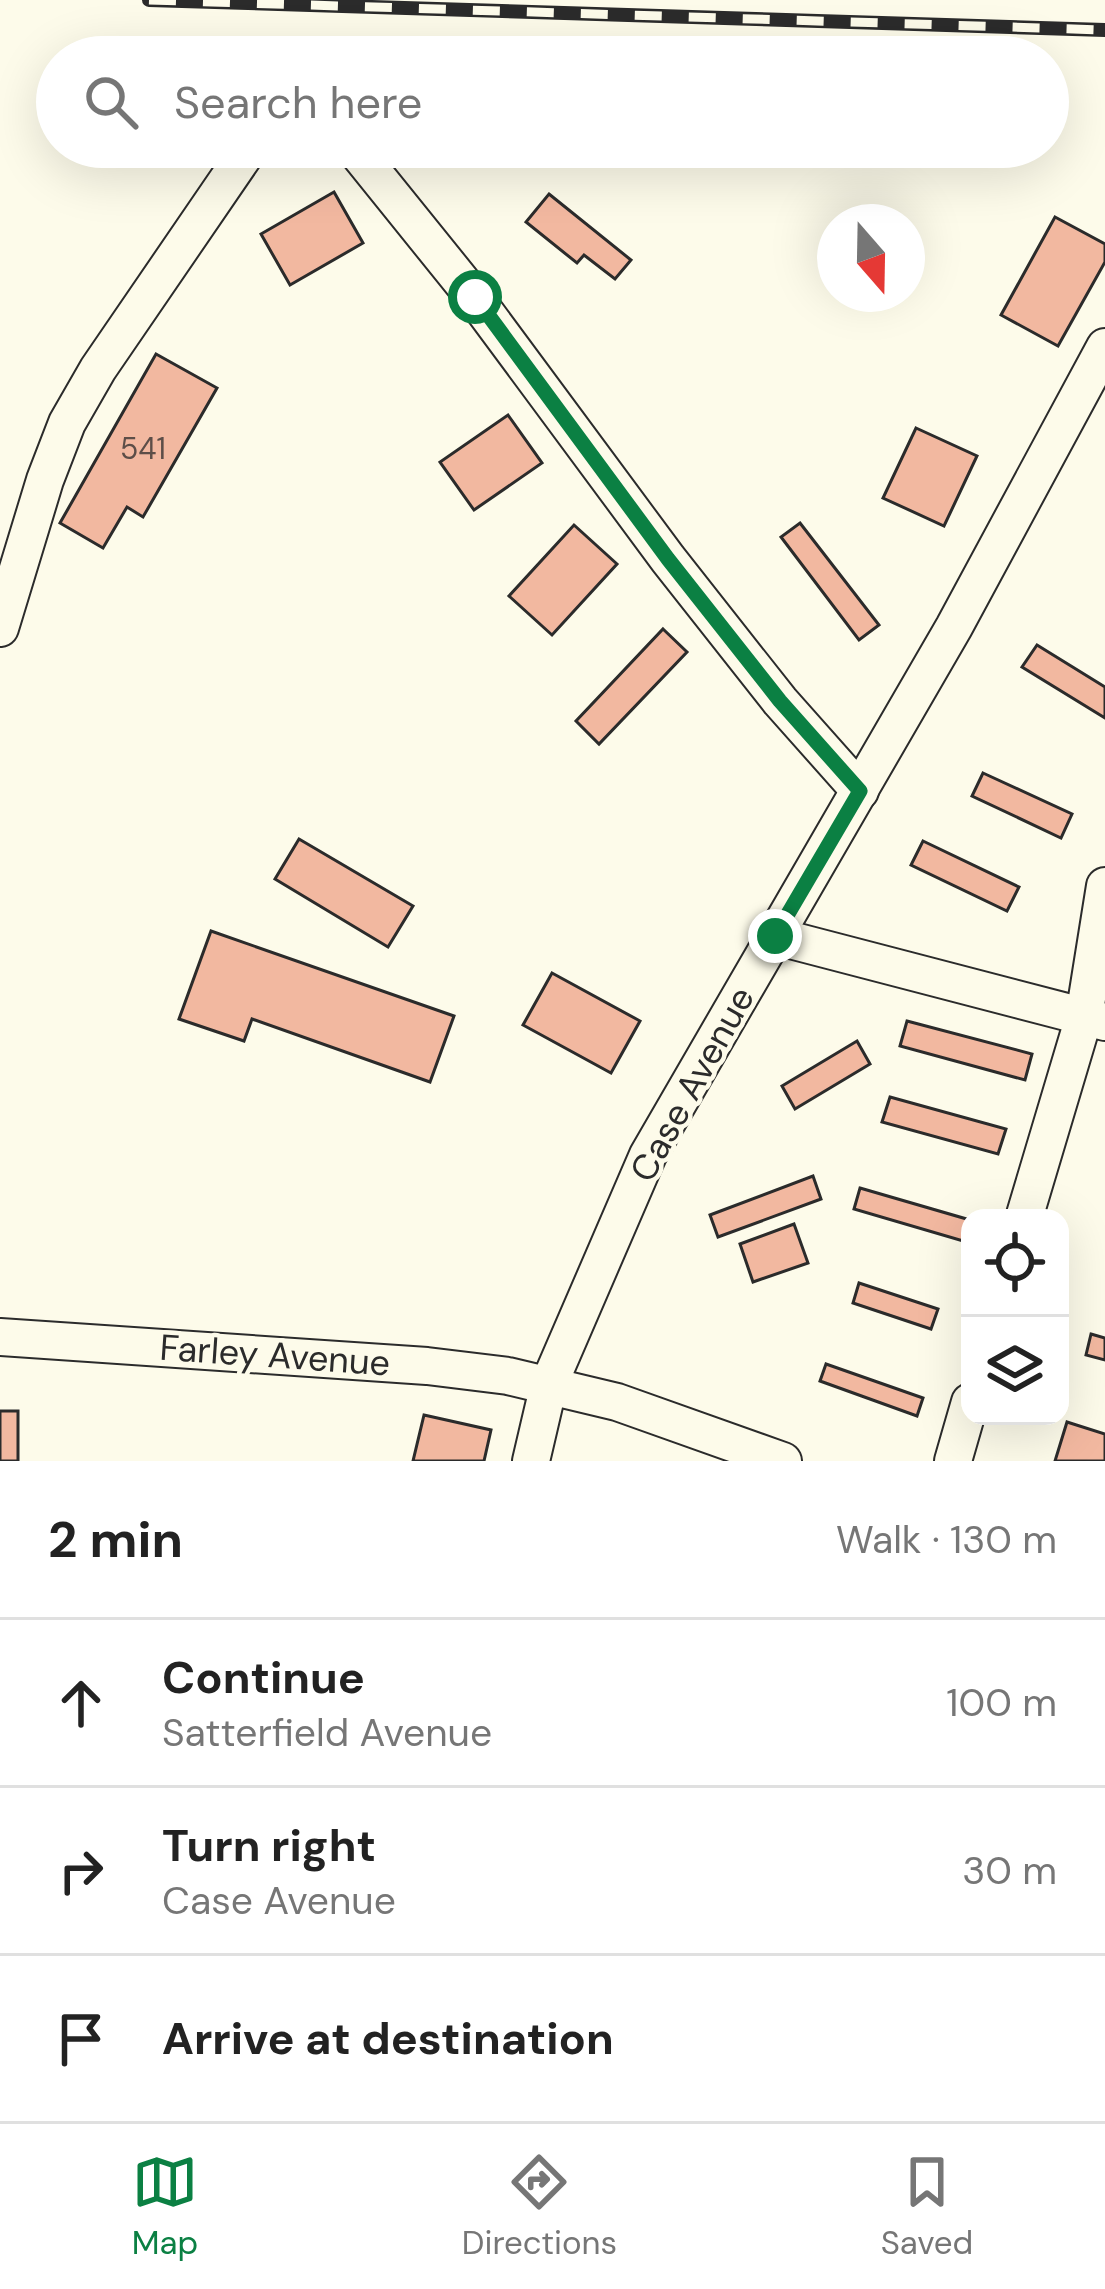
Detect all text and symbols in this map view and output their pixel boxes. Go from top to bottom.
search box [36,36,1069,168]
icon: search [78,69,144,135]
text: Search here [174,73,422,132]
north arrow [817,204,925,312]
route start [448,270,502,324]
house number: 541 [120,429,166,468]
route end [748,909,802,963]
street label: Case Avenue [619,978,765,1190]
map controls [961,1209,1069,1425]
button: locate [961,1209,1069,1317]
button: layers [961,1317,1069,1425]
street label: Farley Avenue [158,1324,392,1386]
text: 2 min [48,1506,183,1573]
text: Walk · 130 m [836,1514,1057,1565]
text: Continue [162,1648,365,1707]
icon: ahead [48,1670,114,1736]
text: 100 m [946,1677,1057,1728]
text: Satterfield Avenue [162,1707,492,1758]
text: Turn right [162,1816,376,1875]
icon: right [48,1838,114,1904]
text: 30 m [962,1845,1057,1896]
text: Case Avenue [162,1875,396,1926]
icon: arrive [48,2006,114,2072]
text: Arrive at destination [162,2009,614,2068]
tab: Map [132,2149,198,2264]
tab: Directions [462,2149,617,2264]
tab: Saved [881,2149,973,2264]

